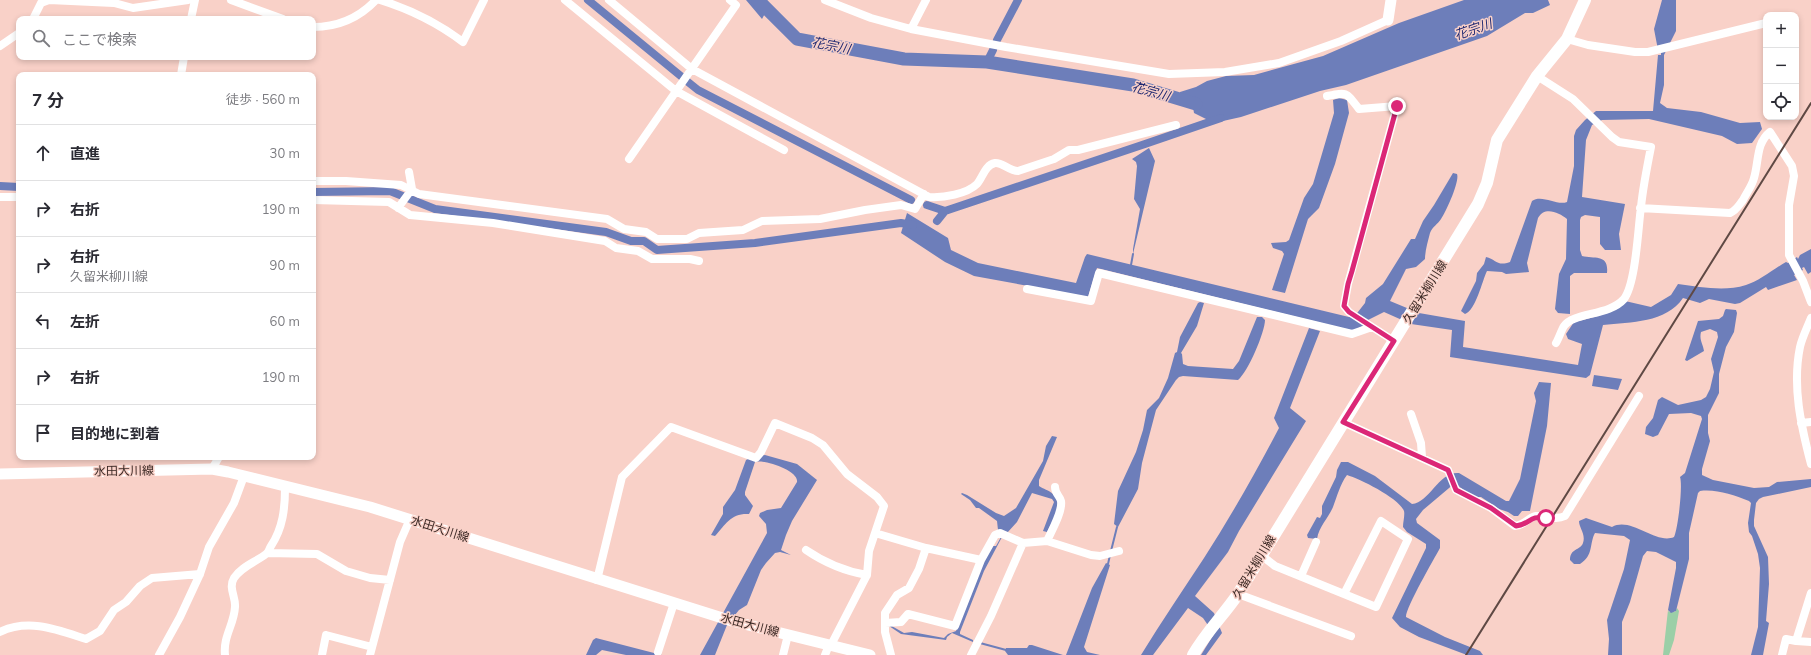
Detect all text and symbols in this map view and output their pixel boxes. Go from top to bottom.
map controls [1763,12,1799,120]
button: + [1763,12,1799,48]
water label: 花宗川 [1452,14,1496,43]
search box [16,16,316,60]
icon: search [30,27,52,49]
text: ここで検索 [62,30,137,49]
water label: 花宗川 [810,33,854,57]
button: − [1763,48,1799,84]
water label: 花宗川 [1130,78,1174,105]
button: locate [1763,84,1799,120]
text: 7 分 [32,89,64,110]
text: 徒歩 · 560 m [226,91,300,107]
route end [1388,97,1406,115]
icon: ahead [32,142,54,164]
text: 直進 [70,144,100,163]
text: 30 m [270,145,300,161]
icon: right [32,198,54,220]
text: 右折 [70,200,100,219]
text: 190 m [262,201,300,217]
text: 右折 [70,247,100,266]
icon: right [32,254,54,276]
text: 90 m [270,257,300,273]
street label: 久留米柳川線 [1399,257,1450,326]
text: 久留米柳川線 [70,268,148,284]
icon: left [32,310,54,332]
text: 左折 [70,312,100,331]
text: 60 m [270,313,300,329]
icon: right [32,366,54,388]
text: 右折 [70,368,100,387]
text: 190 m [262,369,300,385]
icon: arrive [32,422,54,444]
text: 目的地に到着 [70,424,160,443]
street label: 水田大川線 [94,462,154,479]
route start [1537,509,1555,527]
street label: 水田大川線 [409,512,471,545]
street label: 久留米柳川線 [1229,532,1279,601]
street label: 水田大川線 [719,610,781,640]

